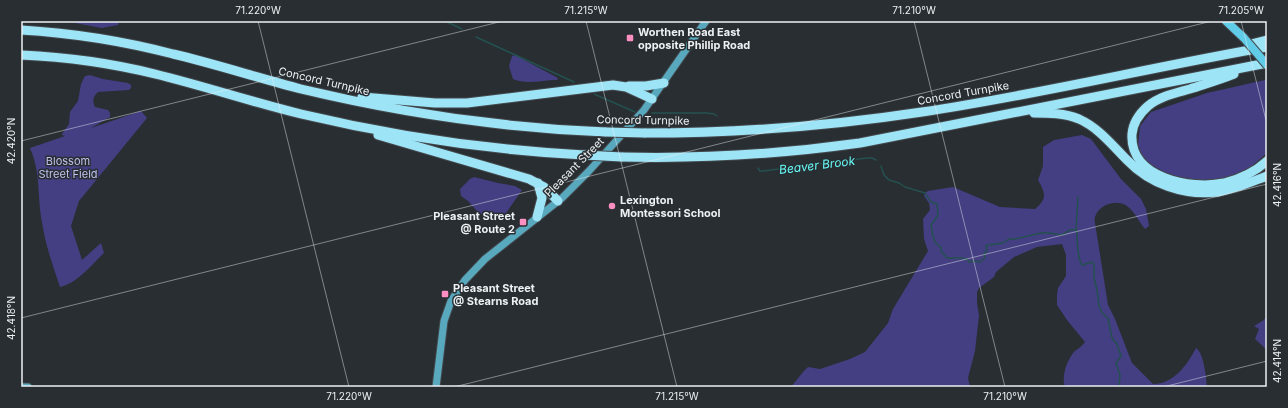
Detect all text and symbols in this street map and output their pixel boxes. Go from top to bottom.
text: 71.220°W [235,4,281,16]
text: 71.215°W [564,4,608,16]
text: 71.210°W [892,4,936,16]
text: 71.205°W [1218,4,1264,16]
place label: Worthen Road East opposite Phillip Road [638,25,750,52]
marker: Worthen Road East opposite Phillip Road [625,33,635,43]
street label: Concord Turnpike [277,64,371,98]
street label: Concord Turnpike [916,78,1010,108]
street label: Concord Turnpike [596,112,690,128]
text: 42.420°N [5,118,17,164]
street label: Pleasant Street [541,134,607,200]
water label: Beaver Brook [778,153,856,177]
park label: Blossom Street Field [38,154,98,181]
text: 42.416°N [1271,163,1283,207]
place label: Lexington Montessori School [620,193,721,220]
marker: Lexington Montessori School [607,201,617,211]
place label: Pleasant Street @ Route 2 [433,209,515,236]
marker: Pleasant Street @ Route 2 [518,217,528,227]
place label: Pleasant Street @ Stearns Road [453,281,538,308]
marker: Pleasant Street @ Stearns Road [440,289,450,299]
text: 42.418°N [5,296,17,340]
text: 42.414°N [1271,339,1283,383]
text: 71.220°W [326,390,372,402]
text: 71.215°W [655,390,699,402]
text: 71.210°W [983,390,1027,402]

